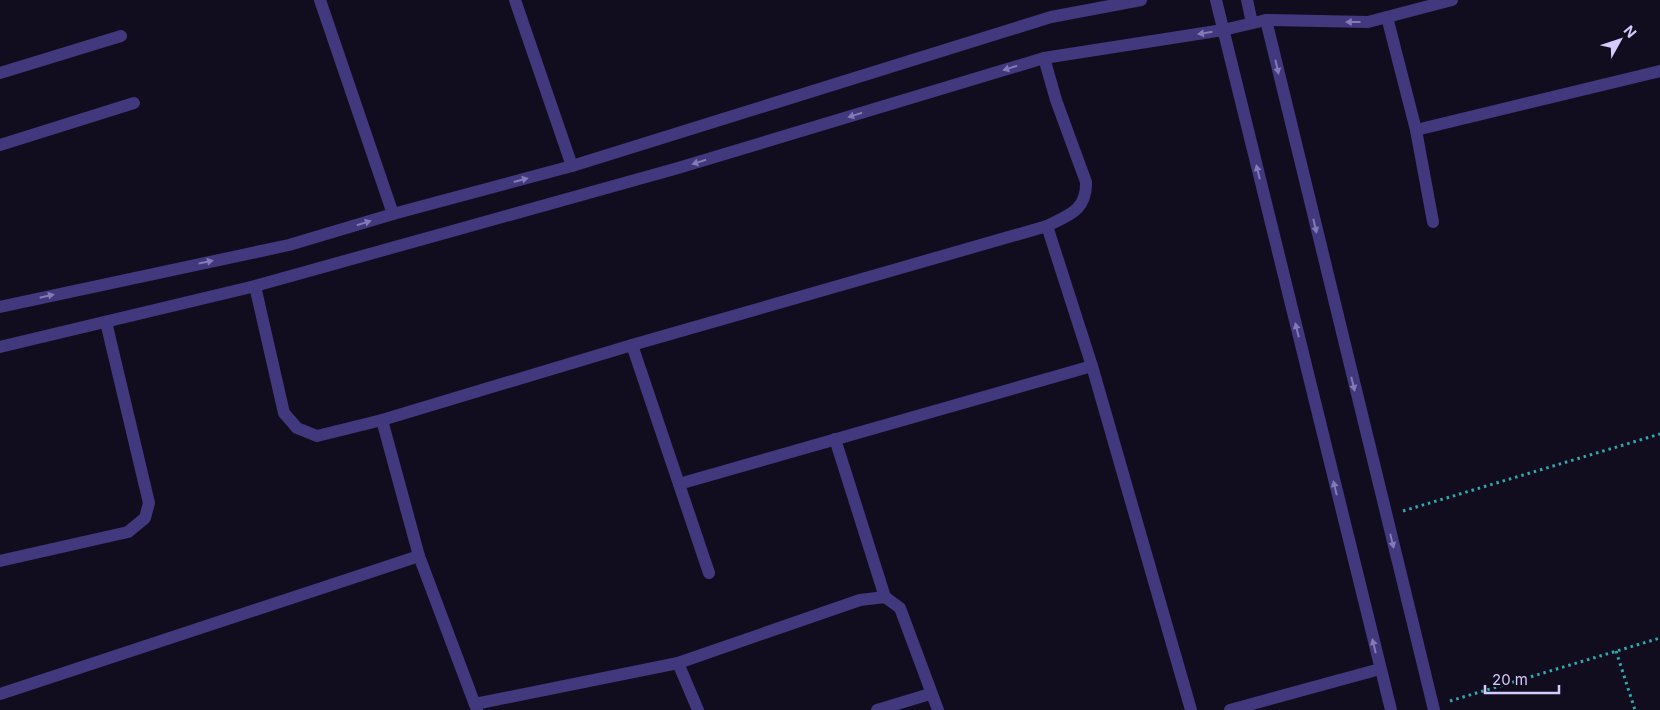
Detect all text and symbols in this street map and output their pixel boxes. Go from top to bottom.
north arrow [1595,15,1645,65]
one-way arrow [1345,18,1361,26]
text: N [1620,22,1640,41]
one-way arrow [1196,29,1212,37]
one-way arrow [1273,60,1281,75]
one-way arrow [1003,65,1018,73]
one-way arrow [847,111,862,119]
one-way arrow [692,158,707,166]
one-way arrow [1254,165,1262,180]
one-way arrow [513,176,528,184]
one-way arrow [356,218,371,226]
one-way arrow [1311,218,1319,233]
one-way arrow [199,258,214,266]
one-way arrow [40,292,55,300]
one-way arrow [1293,323,1301,338]
one-way arrow [1349,376,1357,391]
one-way arrow [1331,481,1339,496]
one-way arrow [1388,534,1396,549]
one-way arrow [1370,638,1378,653]
scale bar [1485,662,1559,694]
text: 20 m [1492,670,1528,689]

